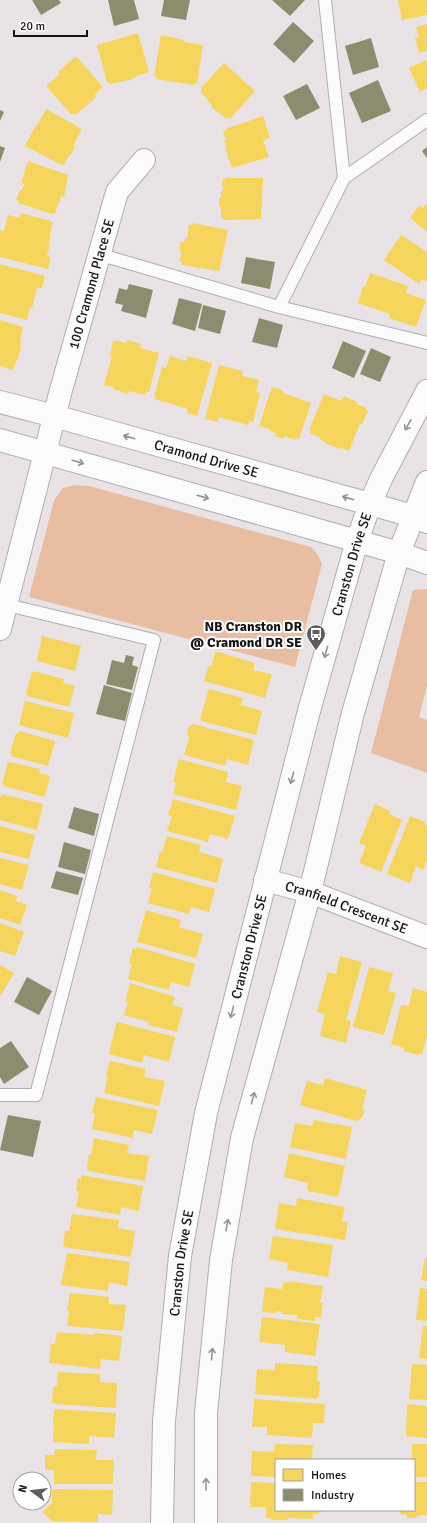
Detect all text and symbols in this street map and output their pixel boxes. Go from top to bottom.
scale bar [14,12,87,38]
text: 20 m [20,19,45,34]
street label: 100 Cramond Place SE [65,217,118,351]
one-way arrow [404,419,412,431]
one-way arrow [123,433,136,440]
street label: Cramond Drive SE [152,436,260,482]
one-way arrow [71,459,84,466]
one-way arrow [196,494,209,501]
one-way arrow [342,494,355,501]
street label: Cranston Drive SE [328,510,375,618]
place label: NB Cranston DR @ Cramond DR SE [190,618,302,651]
bus stop icon: NB Cranston DR @ Cramond DR SE [305,623,327,651]
one-way arrow [322,645,329,658]
one-way arrow [288,771,295,784]
street label: Cranfield Crescent SE [283,878,410,938]
street label: Cranston Drive SE [228,892,271,1001]
one-way arrow [227,1005,235,1018]
one-way arrow [250,1092,257,1105]
street label: Cranston Drive SE [166,1208,197,1317]
one-way arrow [223,1219,231,1232]
one-way arrow [208,1348,216,1361]
legend [275,1459,415,1511]
text: Homes [311,1468,346,1483]
north arrow [12,1471,52,1511]
one-way arrow [202,1478,210,1491]
text: N [16,1483,30,1494]
text: Industry [311,1488,354,1503]

